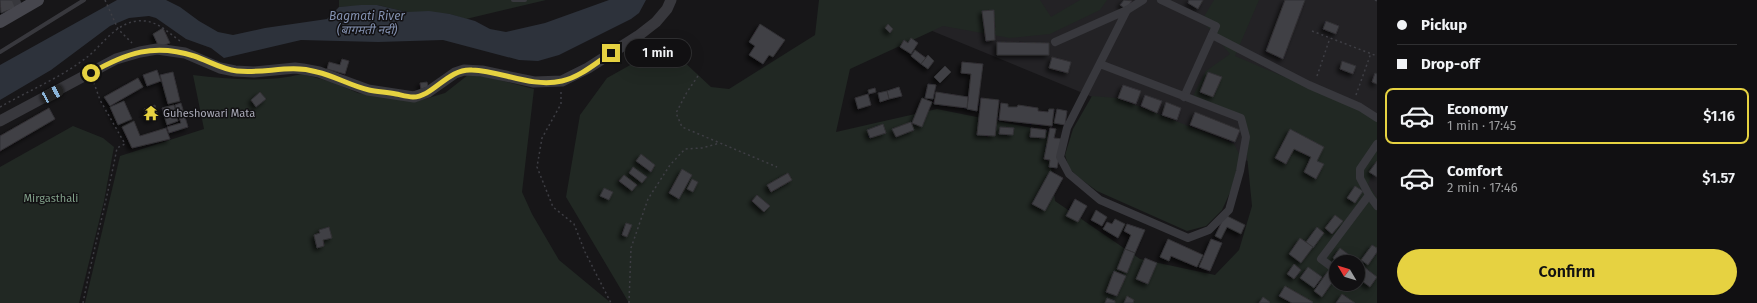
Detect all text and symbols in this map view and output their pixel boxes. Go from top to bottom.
water label: Bagmati River (बागमती नदी) [329,9,405,37]
text: Pickup [1421,16,1467,34]
callout: 1 min [625,39,691,67]
route end [602,44,620,62]
text: 1 min [642,45,674,60]
text: Drop-off [1421,55,1480,73]
route start [82,64,100,82]
car [39,83,65,105]
icon: car [1399,98,1435,134]
text: Economy [1447,100,1508,118]
temple icon: Guheshowari Mata [142,104,160,122]
place label: Guheshowari Mata [163,107,255,120]
text: $1.16 [1703,107,1735,125]
text: 1 min · 17:45 [1447,118,1516,133]
icon: car [1399,160,1435,196]
text: Comfort [1447,162,1503,180]
text: $1.57 [1702,169,1735,187]
text: 2 min · 17:46 [1447,180,1518,195]
park label: Mirgasthali [24,192,78,205]
button: Confirm [1397,249,1737,295]
north arrow [1329,255,1365,291]
map controls [1329,255,1365,291]

